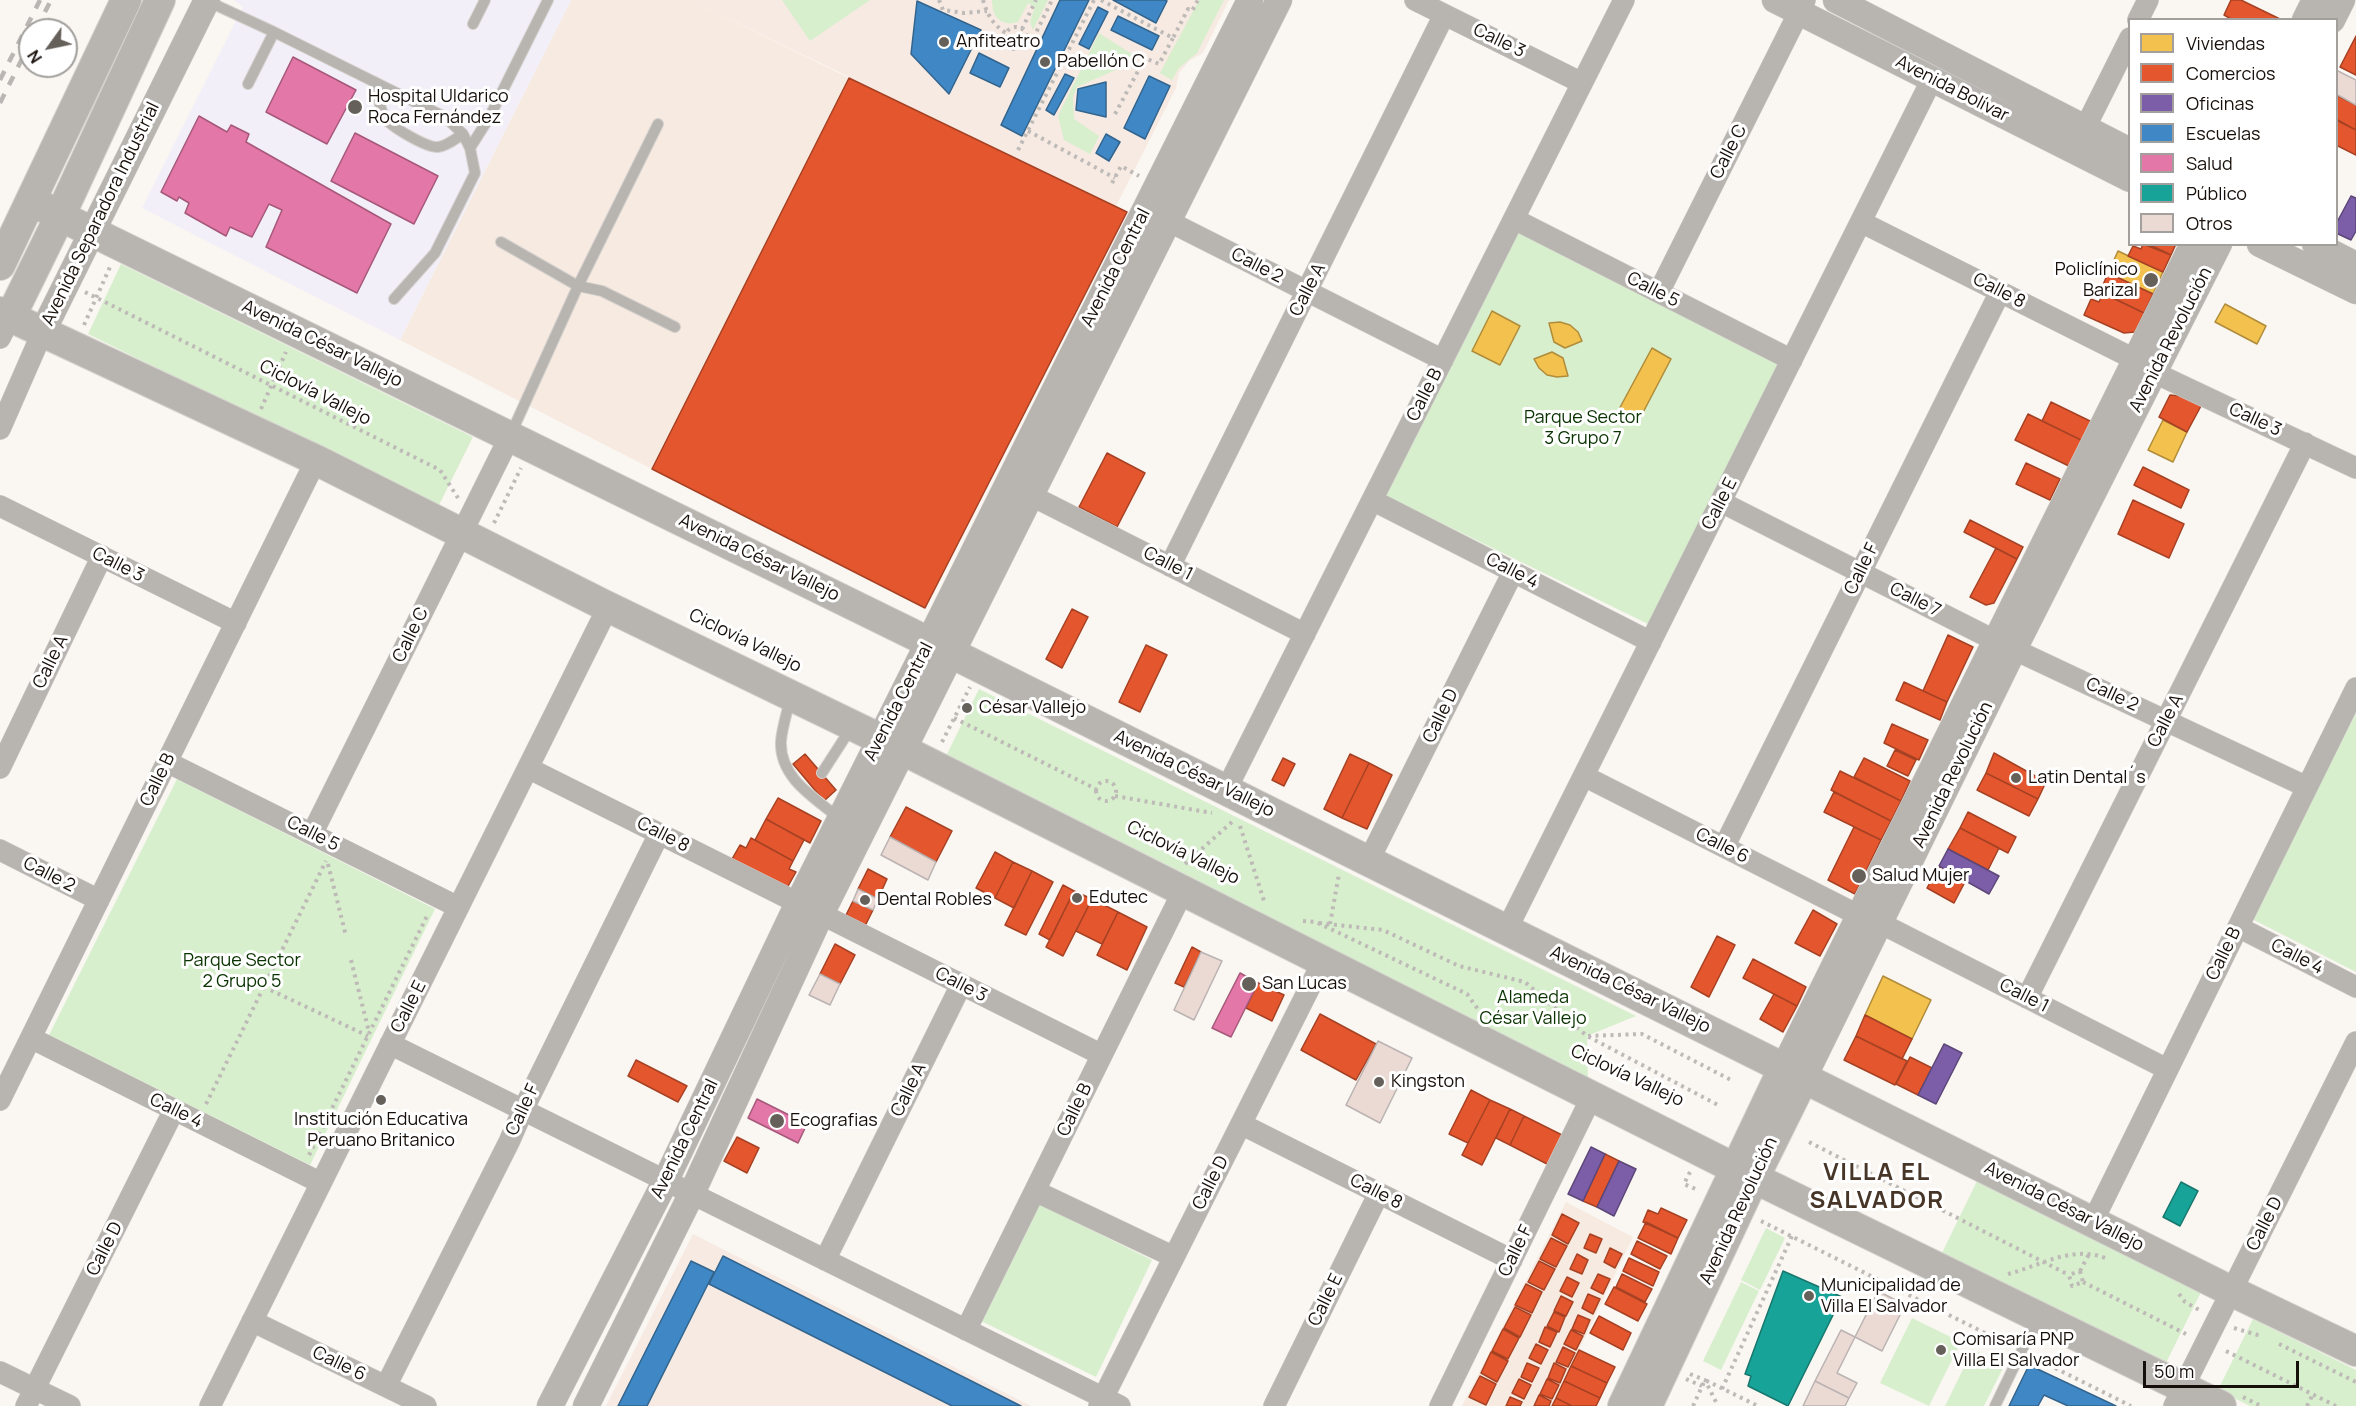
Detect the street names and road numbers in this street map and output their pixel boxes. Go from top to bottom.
street label: Calle 3 [1469,19,1529,63]
street label: Avenida Bolívar [1892,51,2012,127]
street label: Avenida Separadora Industrial [37,99,165,329]
street label: Calle C [1706,121,1752,183]
street label: Avenida Central [1077,205,1155,331]
street label: Calle 2 [1227,244,1287,288]
street label: Calle A [1285,260,1331,320]
street label: Avenida Revolución [2125,264,2217,416]
street label: Calle 5 [1623,268,1683,312]
street label: Calle 8 [1969,269,2029,313]
street label: Avenida César Vallejo [238,296,406,392]
street label: Ciclovía Vallejo [256,356,374,430]
street label: Calle B [1403,365,1447,425]
street label: Calle 3 [2225,399,2285,441]
street label: Calle E [1698,474,1742,534]
street label: Avenida César Vallejo [675,510,843,606]
street label: Calle F [1840,540,1884,598]
street label: Calle 1 [1140,542,1196,586]
street label: Calle 3 [88,543,148,587]
street label: Calle 4 [1482,549,1542,593]
street label: Calle 7 [1886,578,1944,622]
street label: Calle C [389,604,433,666]
street label: Ciclovía Vallejo [685,604,805,678]
street label: Calle A [29,632,73,692]
street label: Avenida Central [860,639,938,765]
street label: Calle 2 [2082,673,2142,717]
street label: Calle D [1419,685,1463,747]
street label: Calle A [2143,691,2189,751]
street label: Avenida Revolución [1908,698,1998,852]
street label: Avenida César Vallejo [1110,726,1278,822]
street label: Calle B [136,750,180,810]
street label: Calle 5 [283,812,343,856]
street label: Calle 8 [633,813,693,857]
street label: Ciclovía Vallejo [1123,816,1243,890]
street label: Calle 6 [1692,824,1752,868]
street label: Calle 2 [19,853,79,897]
street label: Calle B [2202,924,2246,984]
street label: Calle 4 [2267,935,2327,979]
street label: Avenida César Vallejo [1546,942,1714,1038]
street label: Calle 3 [931,963,991,1007]
street label: Calle 1 [1996,974,2052,1018]
street label: Calle E [387,977,431,1037]
street label: Ciclovía Vallejo [1567,1040,1687,1112]
street label: Calle A [887,1060,931,1120]
street label: Avenida Central [647,1076,723,1202]
street label: Calle B [1053,1080,1097,1140]
street label: Calle F [502,1081,544,1139]
street label: Calle 4 [146,1089,206,1133]
street label: Avenida Revolución [1695,1134,1783,1288]
street label: Calle D [1188,1152,1234,1214]
street label: Avenida César Vallejo [1981,1157,2147,1257]
street label: Calle 8 [1346,1170,1406,1214]
street label: Calle D [2242,1193,2288,1255]
street label: Calle D [82,1218,128,1280]
street label: Calle F [1494,1222,1538,1280]
street label: Calle E [1304,1270,1348,1330]
street label: Calle 6 [309,1342,369,1386]

